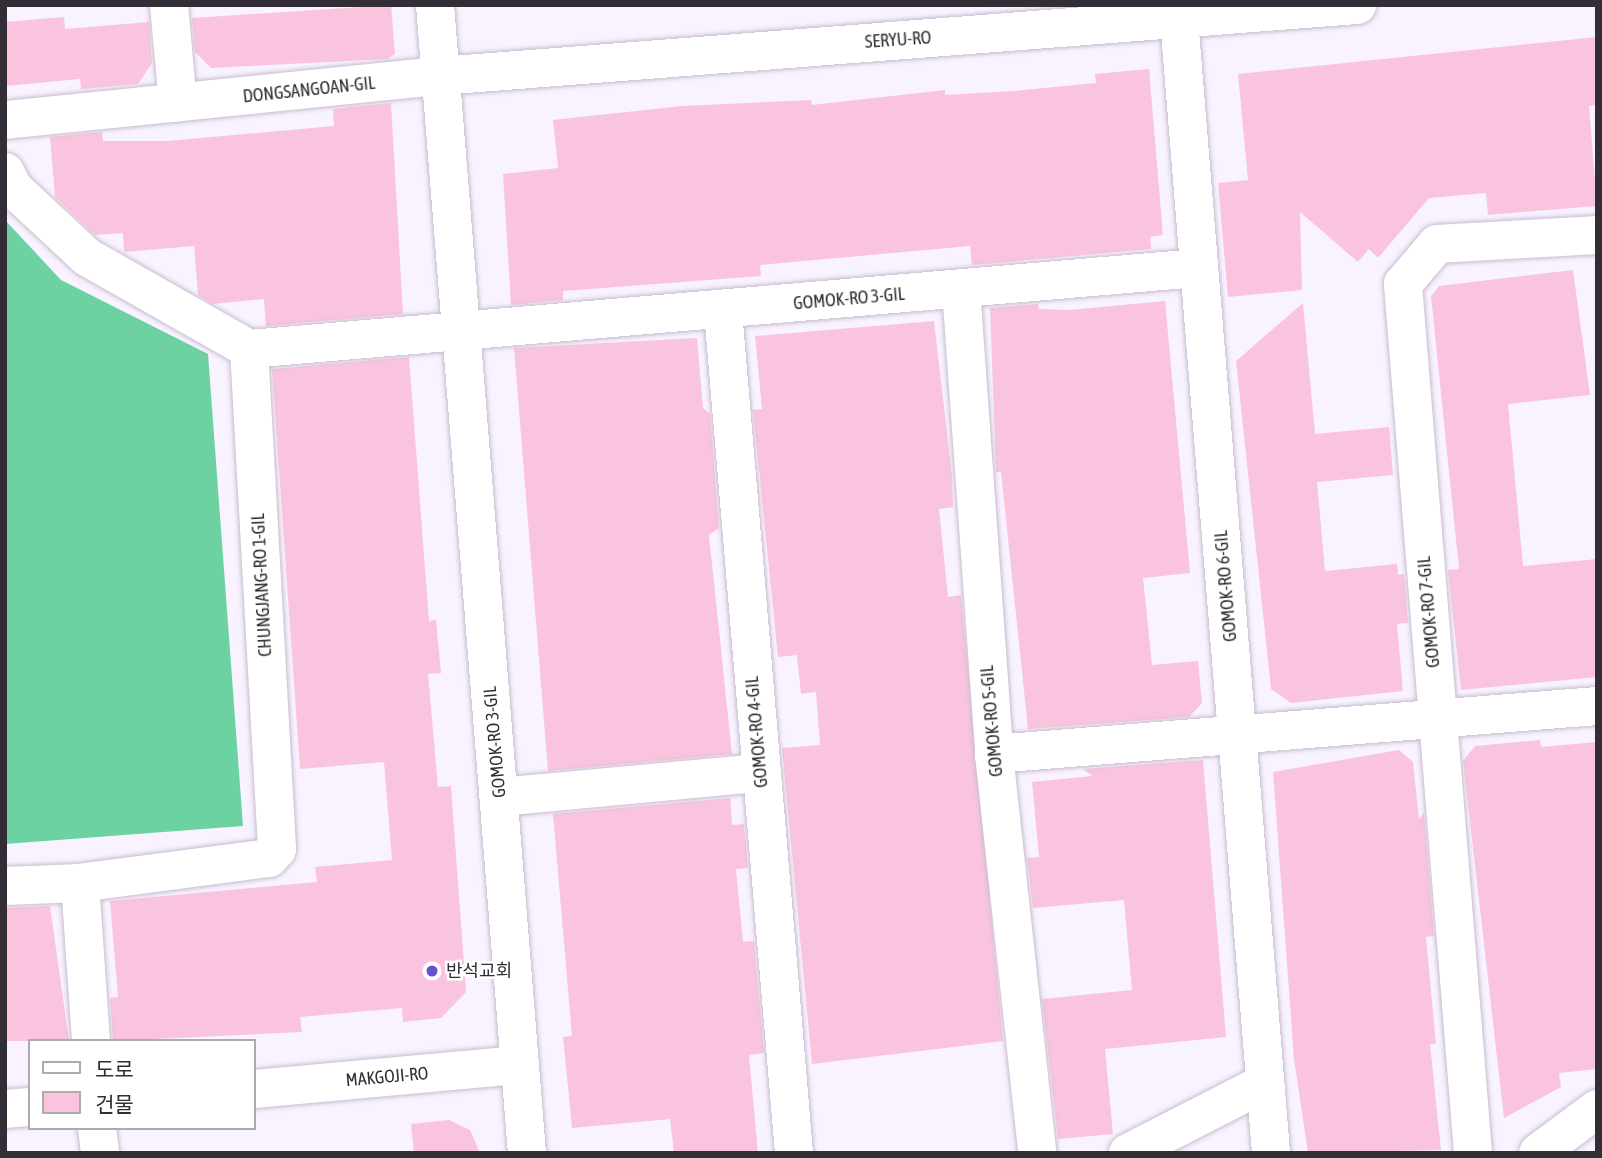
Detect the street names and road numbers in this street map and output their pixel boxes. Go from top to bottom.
street label: SERYU-RO [864,27,932,53]
street label: DONGSANGOAN-GIL [242,72,376,108]
street label: GOMOK-RO 3-GIL [792,283,906,315]
street label: CHUNGJANG-RO 1-GIL [247,513,277,657]
street label: GOMOK-RO 6-GIL [1210,529,1242,643]
street label: GOMOK-RO 7-GIL [1413,555,1445,669]
street label: GOMOK-RO 5-GIL [976,664,1008,778]
street label: GOMOK-RO 4-GIL [741,675,773,789]
street label: GOMOK-RO 3-GIL [479,685,511,799]
street label: MAKGOJI-RO [345,1063,429,1091]

